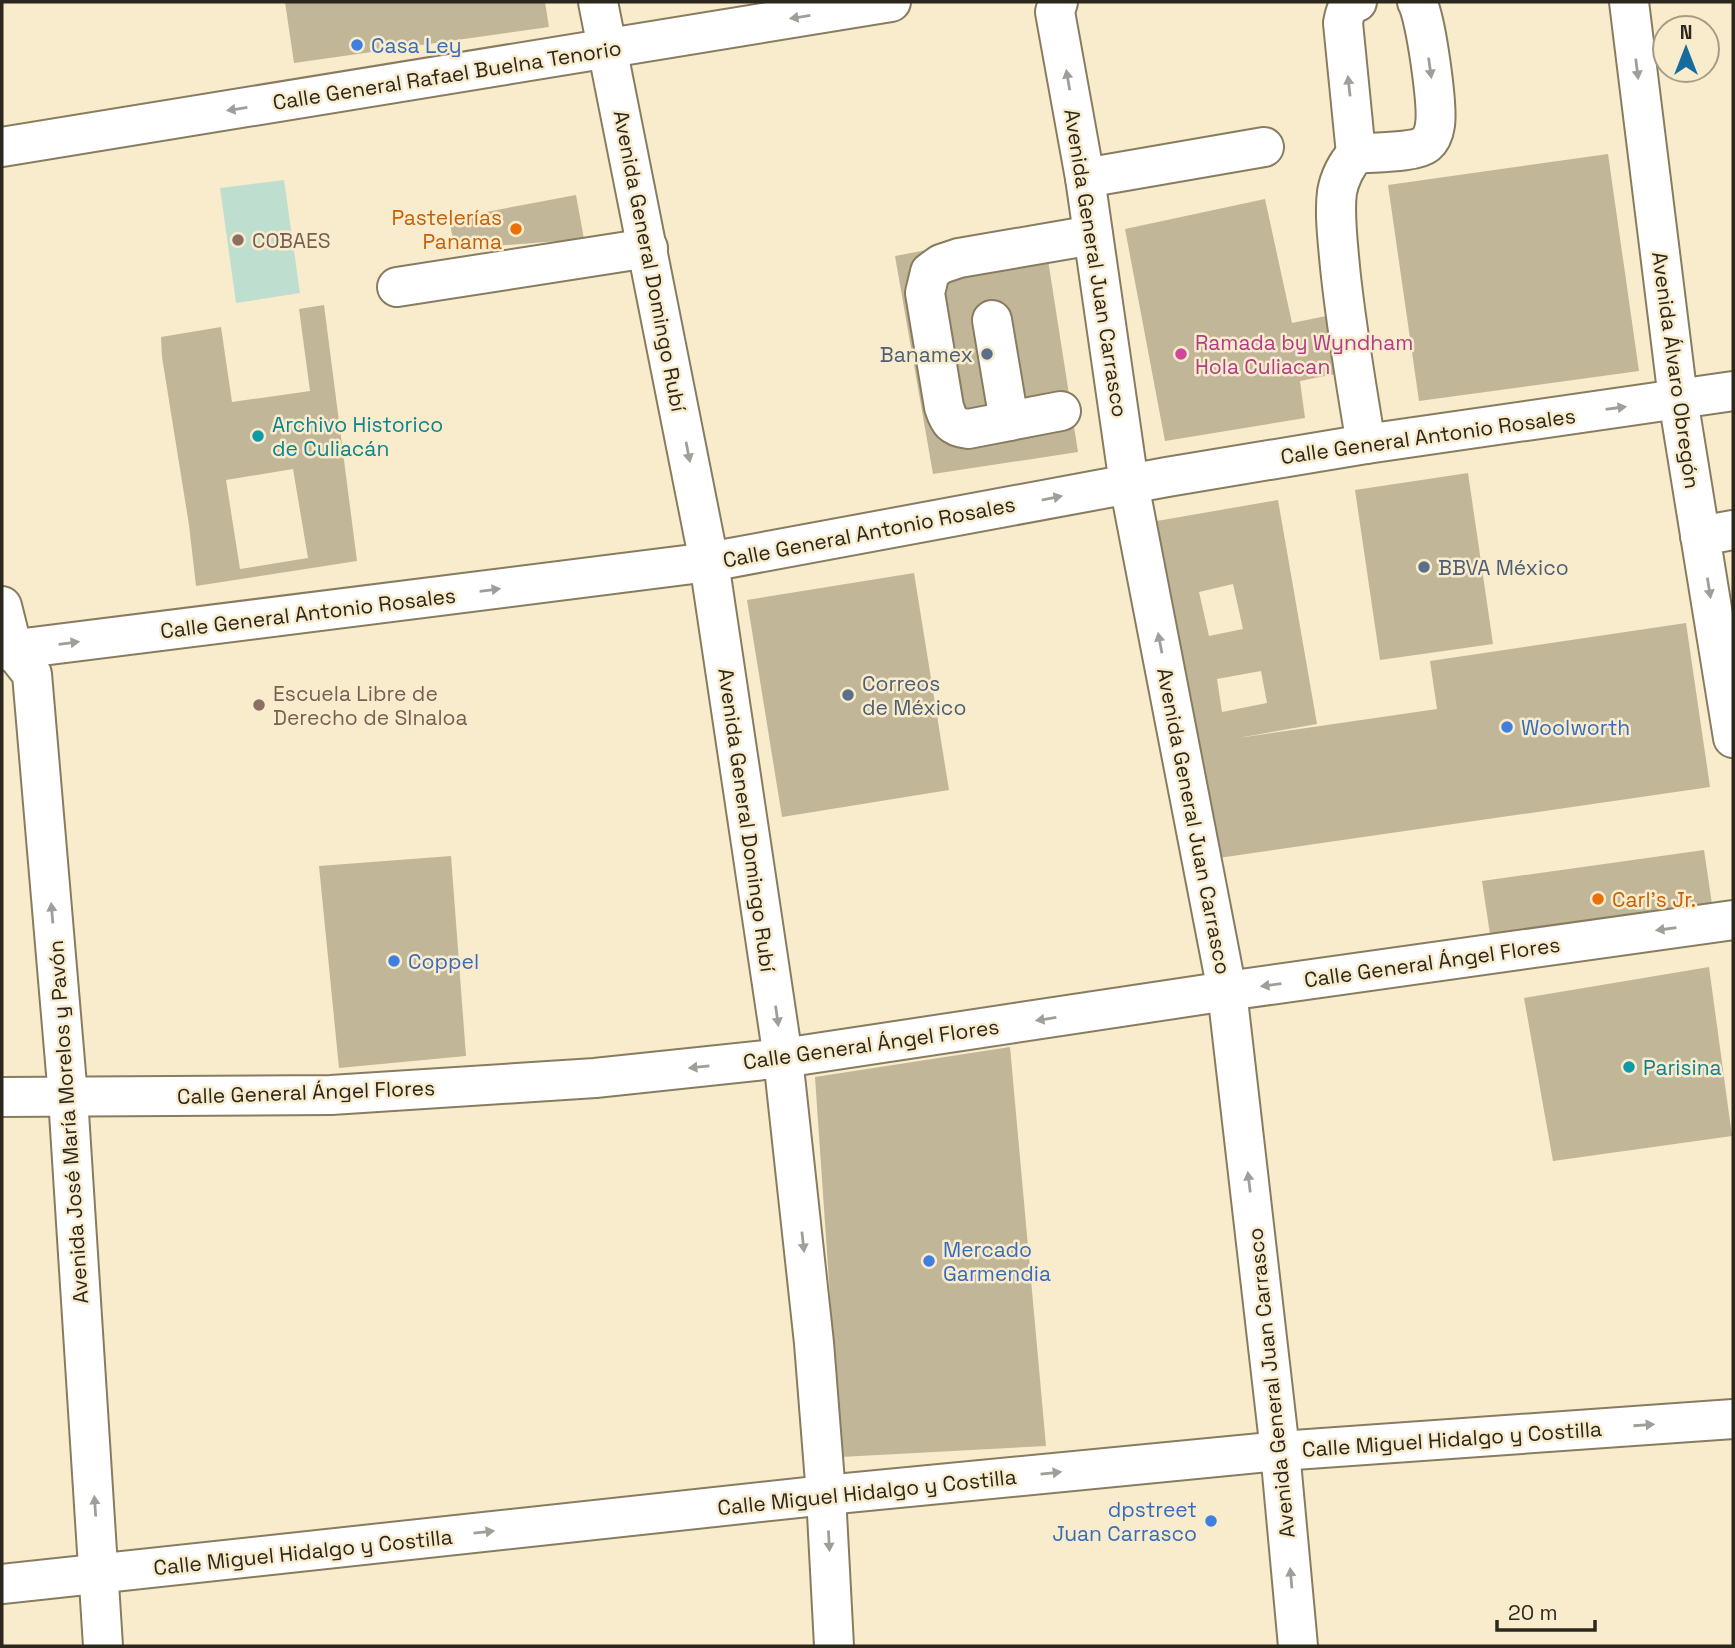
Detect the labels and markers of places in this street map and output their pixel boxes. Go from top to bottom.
place label: Casa Ley [371,32,462,59]
marker: Casa Ley [349,37,365,53]
place label: Pastelerías Panama [391,204,502,255]
marker: Pastelerías Panama [508,221,524,237]
place label: COBAES [252,227,331,254]
marker: COBAES [230,232,246,248]
place label: Ramada by Wyndham Hola Culiacan [1195,329,1413,380]
place label: Banamex [880,341,973,368]
marker: Banamex [979,346,995,362]
marker: Ramada by Wyndham Hola Culiacan [1173,346,1189,362]
place label: Archivo Historico de Culiacán [272,411,443,462]
marker: Archivo Historico de Culiacán [250,428,266,444]
place label: BBVA México [1438,554,1569,581]
marker: BBVA México [1416,559,1432,575]
place label: Correos de México [862,670,966,721]
place label: Escuela Libre de Derecho de SInaloa [273,680,468,731]
marker: Correos de México [840,687,856,703]
marker: Escuela Libre de Derecho de SInaloa [251,697,267,713]
place label: Woolworth [1521,714,1630,741]
marker: Woolworth [1499,719,1515,735]
place label: Carl's Jr. [1612,886,1696,913]
marker: Carl's Jr. [1590,891,1606,907]
place label: Coppel [408,948,479,975]
marker: Coppel [386,953,402,969]
place label: Parisina [1643,1054,1722,1081]
marker: Parisina [1621,1059,1637,1075]
place label: Mercado Garmendia [943,1236,1051,1287]
marker: Mercado Garmendia [921,1253,937,1269]
place label: dpstreet Juan Carrasco [1052,1496,1197,1547]
marker: dpstreet Juan Carrasco [1203,1513,1219,1529]

